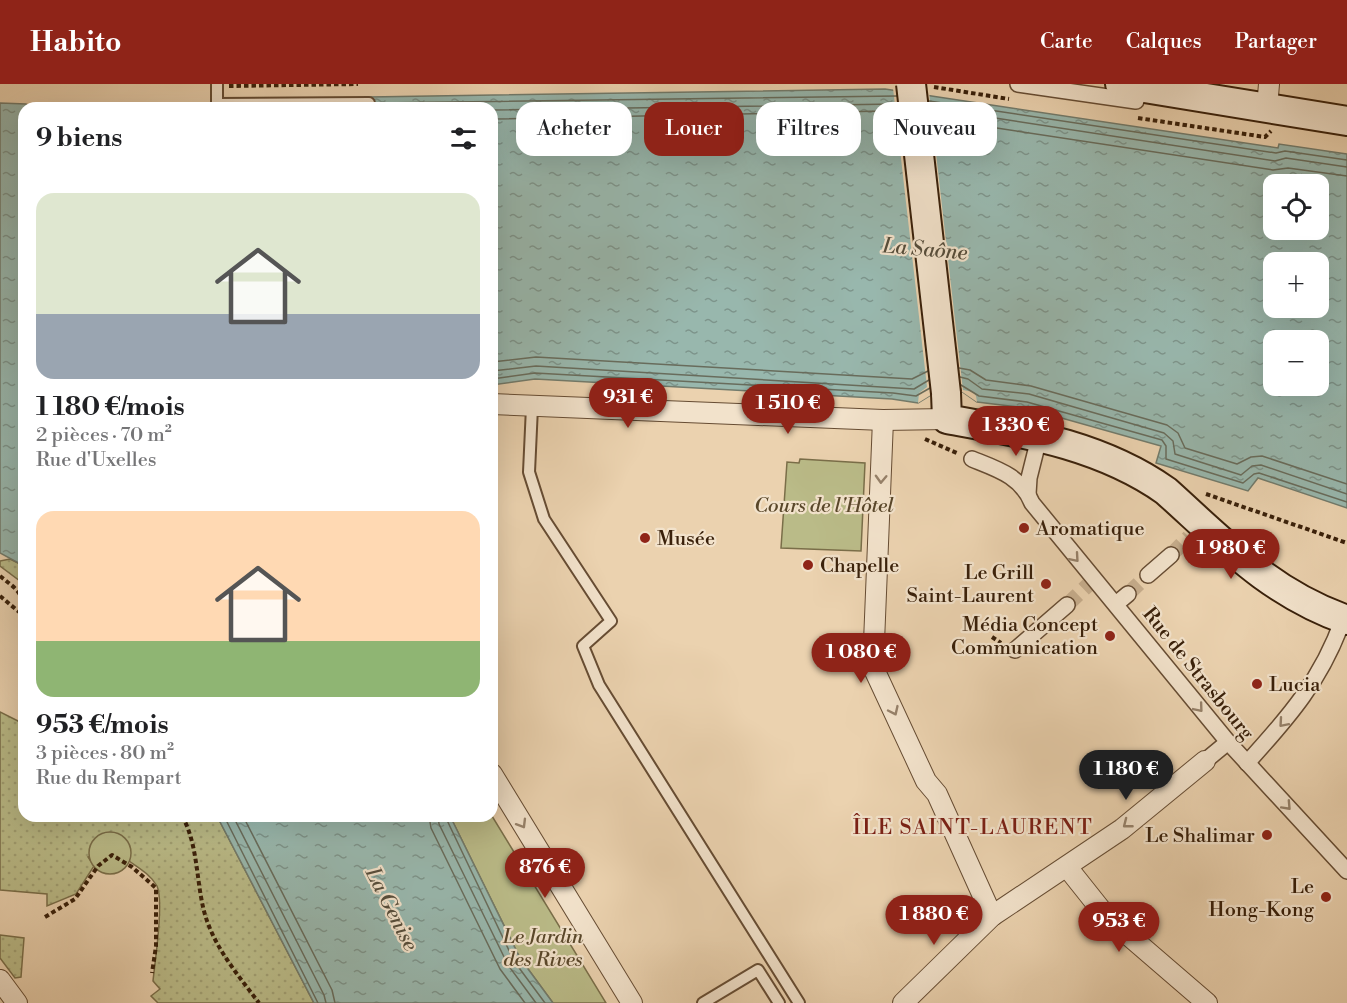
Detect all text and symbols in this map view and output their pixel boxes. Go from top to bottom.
text: Habito [30,25,121,60]
text: Carte [1040,29,1093,55]
text: Calques [1126,29,1202,55]
text: Partager [1235,29,1317,55]
chip: Acheter [516,102,632,156]
chip: Louer [644,102,744,156]
chip: Filtres [756,102,861,156]
chip: Nouveau [873,102,997,156]
text: 9 biens [36,122,122,154]
icon: filters [447,122,480,155]
map controls [1263,174,1329,396]
button: locate [1263,174,1329,240]
icon: home [204,232,312,340]
water label: La Saône [881,233,969,267]
button: + [1263,252,1329,318]
button: − [1263,330,1329,396]
pin: 931 € [586,378,670,429]
pin: 1 510 € [733,384,843,435]
text: 931 € [603,385,653,410]
text: 1 180 €/mois [36,391,185,423]
text: 1 510 € [756,391,820,416]
pin: 1 330 € [961,406,1071,457]
text: 1 330 € [982,413,1050,438]
text: 2 pièces · 70 m² [36,423,172,448]
text: Rue d'Uxelles [36,448,157,473]
one-way arrow [874,474,887,483]
park label: Cours de l'Hôtel [754,494,894,519]
place label: Aromatique [1035,517,1145,542]
marker: Aromatique [1017,521,1031,535]
place label: Musée [657,527,715,552]
pin: 1 980 € [1176,529,1286,580]
marker: Musée [638,531,652,545]
text: 1 980 € [1197,536,1265,561]
icon: home [204,550,312,658]
one-way arrow [1068,551,1079,562]
place label: Chapelle [820,554,899,579]
marker: Chapelle [801,558,815,572]
place label: Le Grill Saint-Laurent [907,561,1034,609]
marker: Le Grill Saint-Laurent [1039,577,1053,591]
street label: Rue de Strasbourg [1137,602,1260,746]
place label: Média Concept Communication [951,613,1098,661]
marker: Média Concept Communication [1103,629,1117,643]
pin: 1 080 € [806,633,916,684]
text: 1 080 € [826,640,896,665]
place label: Lucia [1269,673,1321,698]
marker: Lucia [1250,677,1264,691]
one-way arrow [1192,701,1203,712]
one-way arrow [886,705,898,716]
text: 953 €/mois [36,709,169,741]
one-way arrow [1279,716,1290,727]
text: 3 pièces · 80 m² [36,741,174,766]
pin: 1 180 € [1071,750,1181,801]
text: 1 180 € [1093,757,1159,782]
text: Rue du Rempart [36,766,181,791]
one-way arrow [1279,799,1290,810]
district label: ÎLE SAINT-LAURENT [853,813,1093,841]
one-way arrow [1122,817,1133,828]
one-way arrow [515,818,527,828]
place label: Le Shalimar [1145,824,1255,849]
marker: Le Shalimar [1260,828,1274,842]
pin: 876 € [503,848,587,899]
text: 876 € [519,855,571,880]
water label: La Genise [359,863,423,956]
place label: Le Hong-Kong [1209,875,1315,923]
marker: Le Hong-Kong [1319,890,1333,904]
pin: 1 880 € [879,895,989,946]
text: 1 880 € [899,902,969,927]
pin: 953 € [1077,902,1161,953]
text: 953 € [1092,909,1146,934]
park label: Le Jardin des Rives [502,925,584,973]

